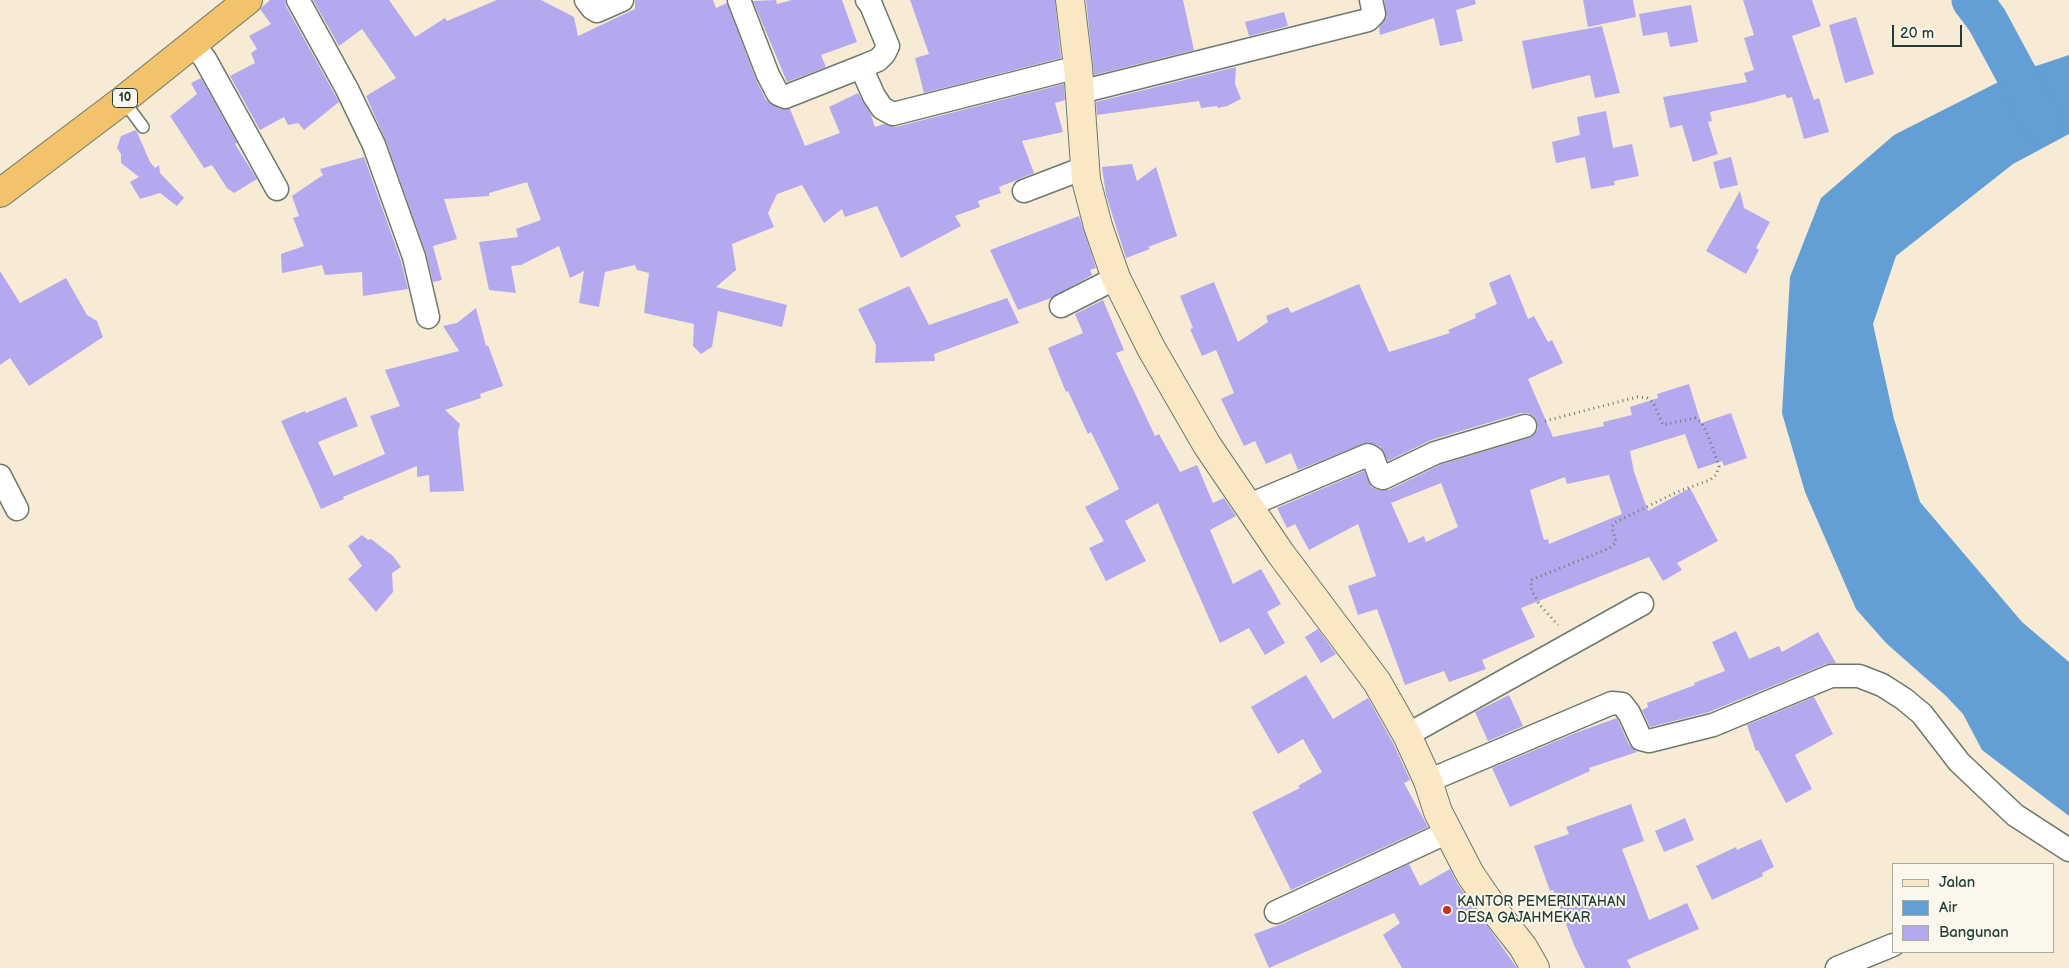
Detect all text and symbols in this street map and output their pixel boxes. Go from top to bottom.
scale bar [1894,15,1964,47]
text: 20 m [1900,24,1934,43]
road number: 10 [112,89,138,108]
legend [1892,863,2054,953]
text: Jalan [1939,873,1975,892]
place label: KANTOR PEMERINTAHAN DESA GAJAHMEKAR [1457,894,1626,926]
text: Air [1939,898,1957,917]
marker: KANTOR PEMERINTAHAN DESA GAJAHMEKAR [1441,904,1453,916]
text: Bangunan [1939,923,2009,942]

